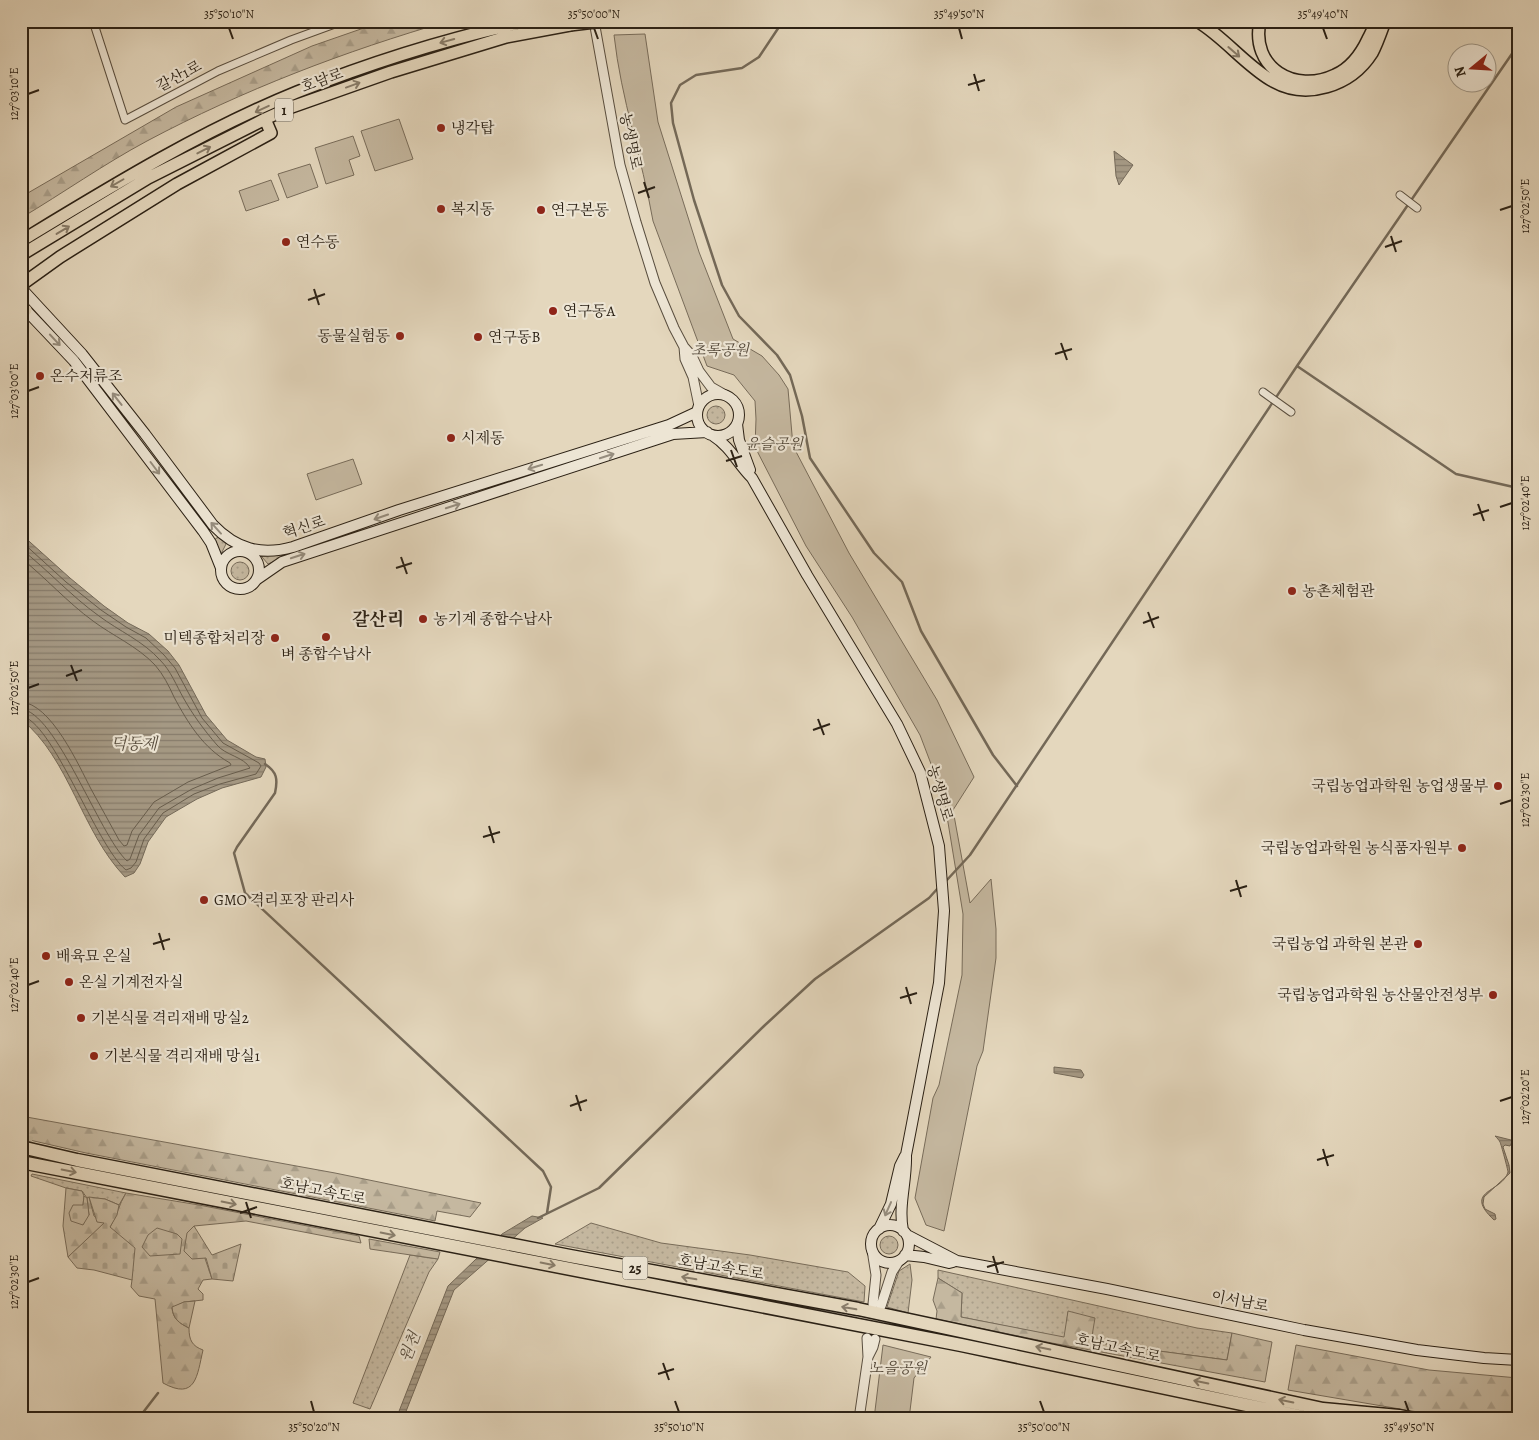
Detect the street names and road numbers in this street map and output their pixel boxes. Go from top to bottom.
street label: 갈산1로 [153,56,206,96]
street label: 호남로 [298,63,346,97]
road number: 1 [275,98,293,122]
street label: 농생명로 [615,111,647,172]
street label: 혁신로 [280,511,328,543]
street label: 농생명로 [922,762,958,824]
street label: 호남고속도로 [278,1173,368,1209]
street label: 호남고속도로 [676,1250,766,1284]
road number: 25 [622,1256,648,1280]
street label: 이서남로 [1210,1286,1271,1316]
street label: 호남고속도로 [1073,1329,1163,1367]

